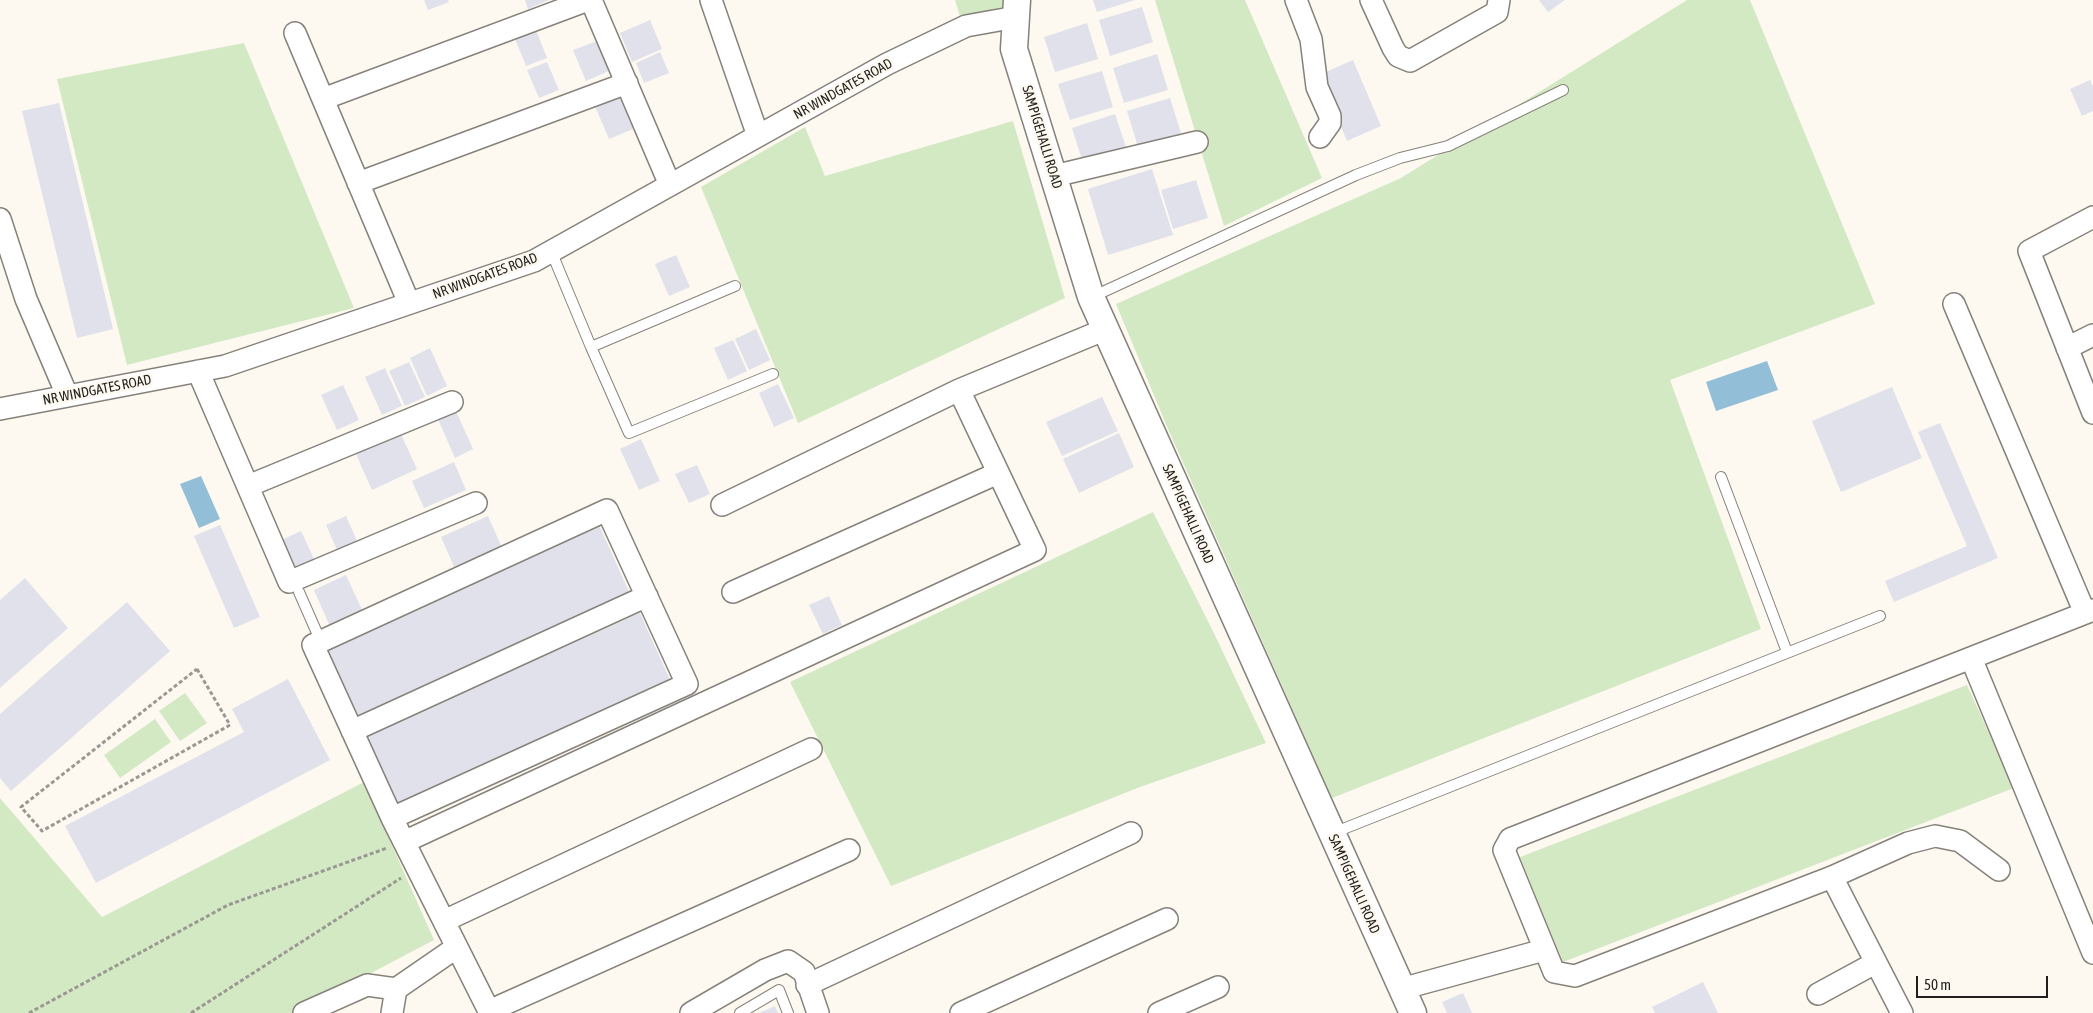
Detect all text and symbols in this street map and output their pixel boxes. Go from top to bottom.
street label: NR WINDGATES ROAD [791,55,895,123]
street label: SAMPIGEHALLI ROAD [1018,83,1066,191]
street label: NR WINDGATES ROAD [430,249,540,303]
street label: NR WINDGATES ROAD [41,371,153,409]
street label: SAMPIGEHALLI ROAD [1159,462,1217,566]
street label: SAMPIGEHALLI ROAD [1325,832,1383,936]
scale bar [1918,966,2050,998]
text: 50 m [1924,976,1951,993]

